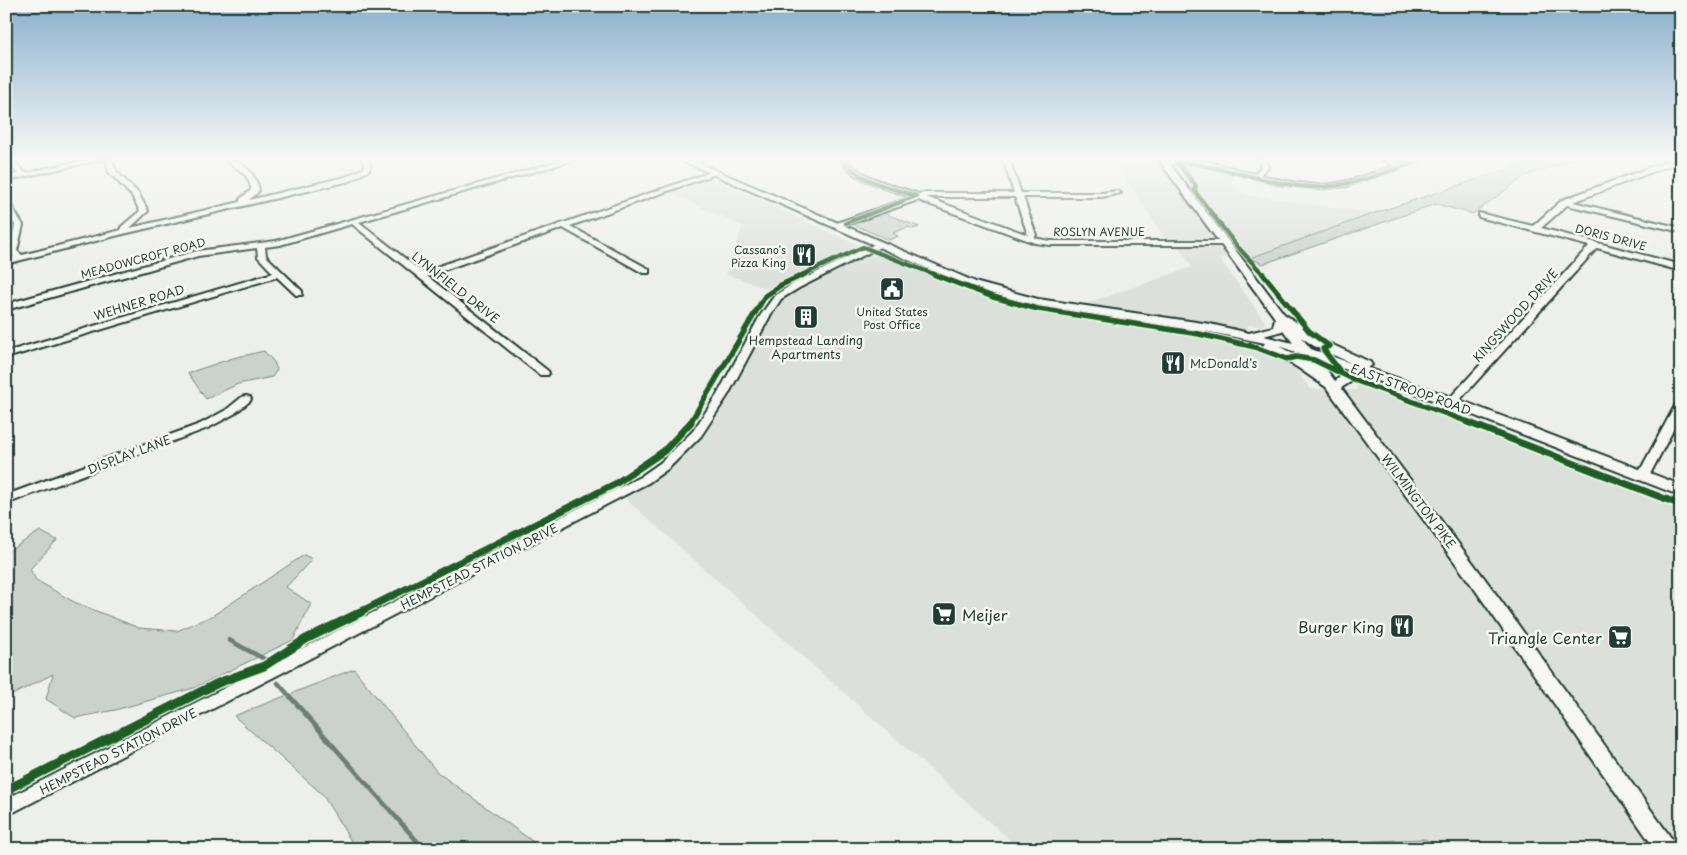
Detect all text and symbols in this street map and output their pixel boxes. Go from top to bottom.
street label: DORIS DRIVE [1574,219,1649,255]
street label: ROSLYN AVENUE [1053,223,1145,240]
street label: MEADOWCROFT ROAD [79,233,207,283]
place label: Cassano's Pizza King [731,241,786,271]
restaurant icon: Cassano's Pizza King [791,242,817,268]
street label: LYNNFIELD DRIVE [408,247,504,327]
street label: KINGSWOOD DRIVE [1468,264,1562,366]
public building icon: United States Post Office [879,276,905,302]
street label: WEHNER ROAD [91,280,187,324]
place label: United States Post Office [856,303,928,333]
building icon: Hempstead Landing Apartments [793,304,819,330]
place label: Hempstead Landing Apartments [749,331,863,363]
restaurant icon: McDonald's [1160,350,1186,376]
place label: McDonald's [1190,354,1258,372]
street label: EAST STROOP ROAD [1348,359,1474,419]
street label: DISPLAY LANE [85,430,174,478]
street label: WILMINGTON PIKE [1378,450,1460,552]
street label: HEMPSTEAD STATION DRIVE [397,518,561,614]
supermarket icon: Meijer [931,601,957,627]
place label: Meijer [962,603,1008,626]
restaurant icon: Burger King [1389,613,1415,639]
place label: Burger King [1298,615,1384,638]
supermarket icon: Triangle Center [1607,624,1633,650]
place label: Triangle Center [1488,626,1602,649]
street label: HEMPSTEAD STATION DRIVE [36,703,200,799]

